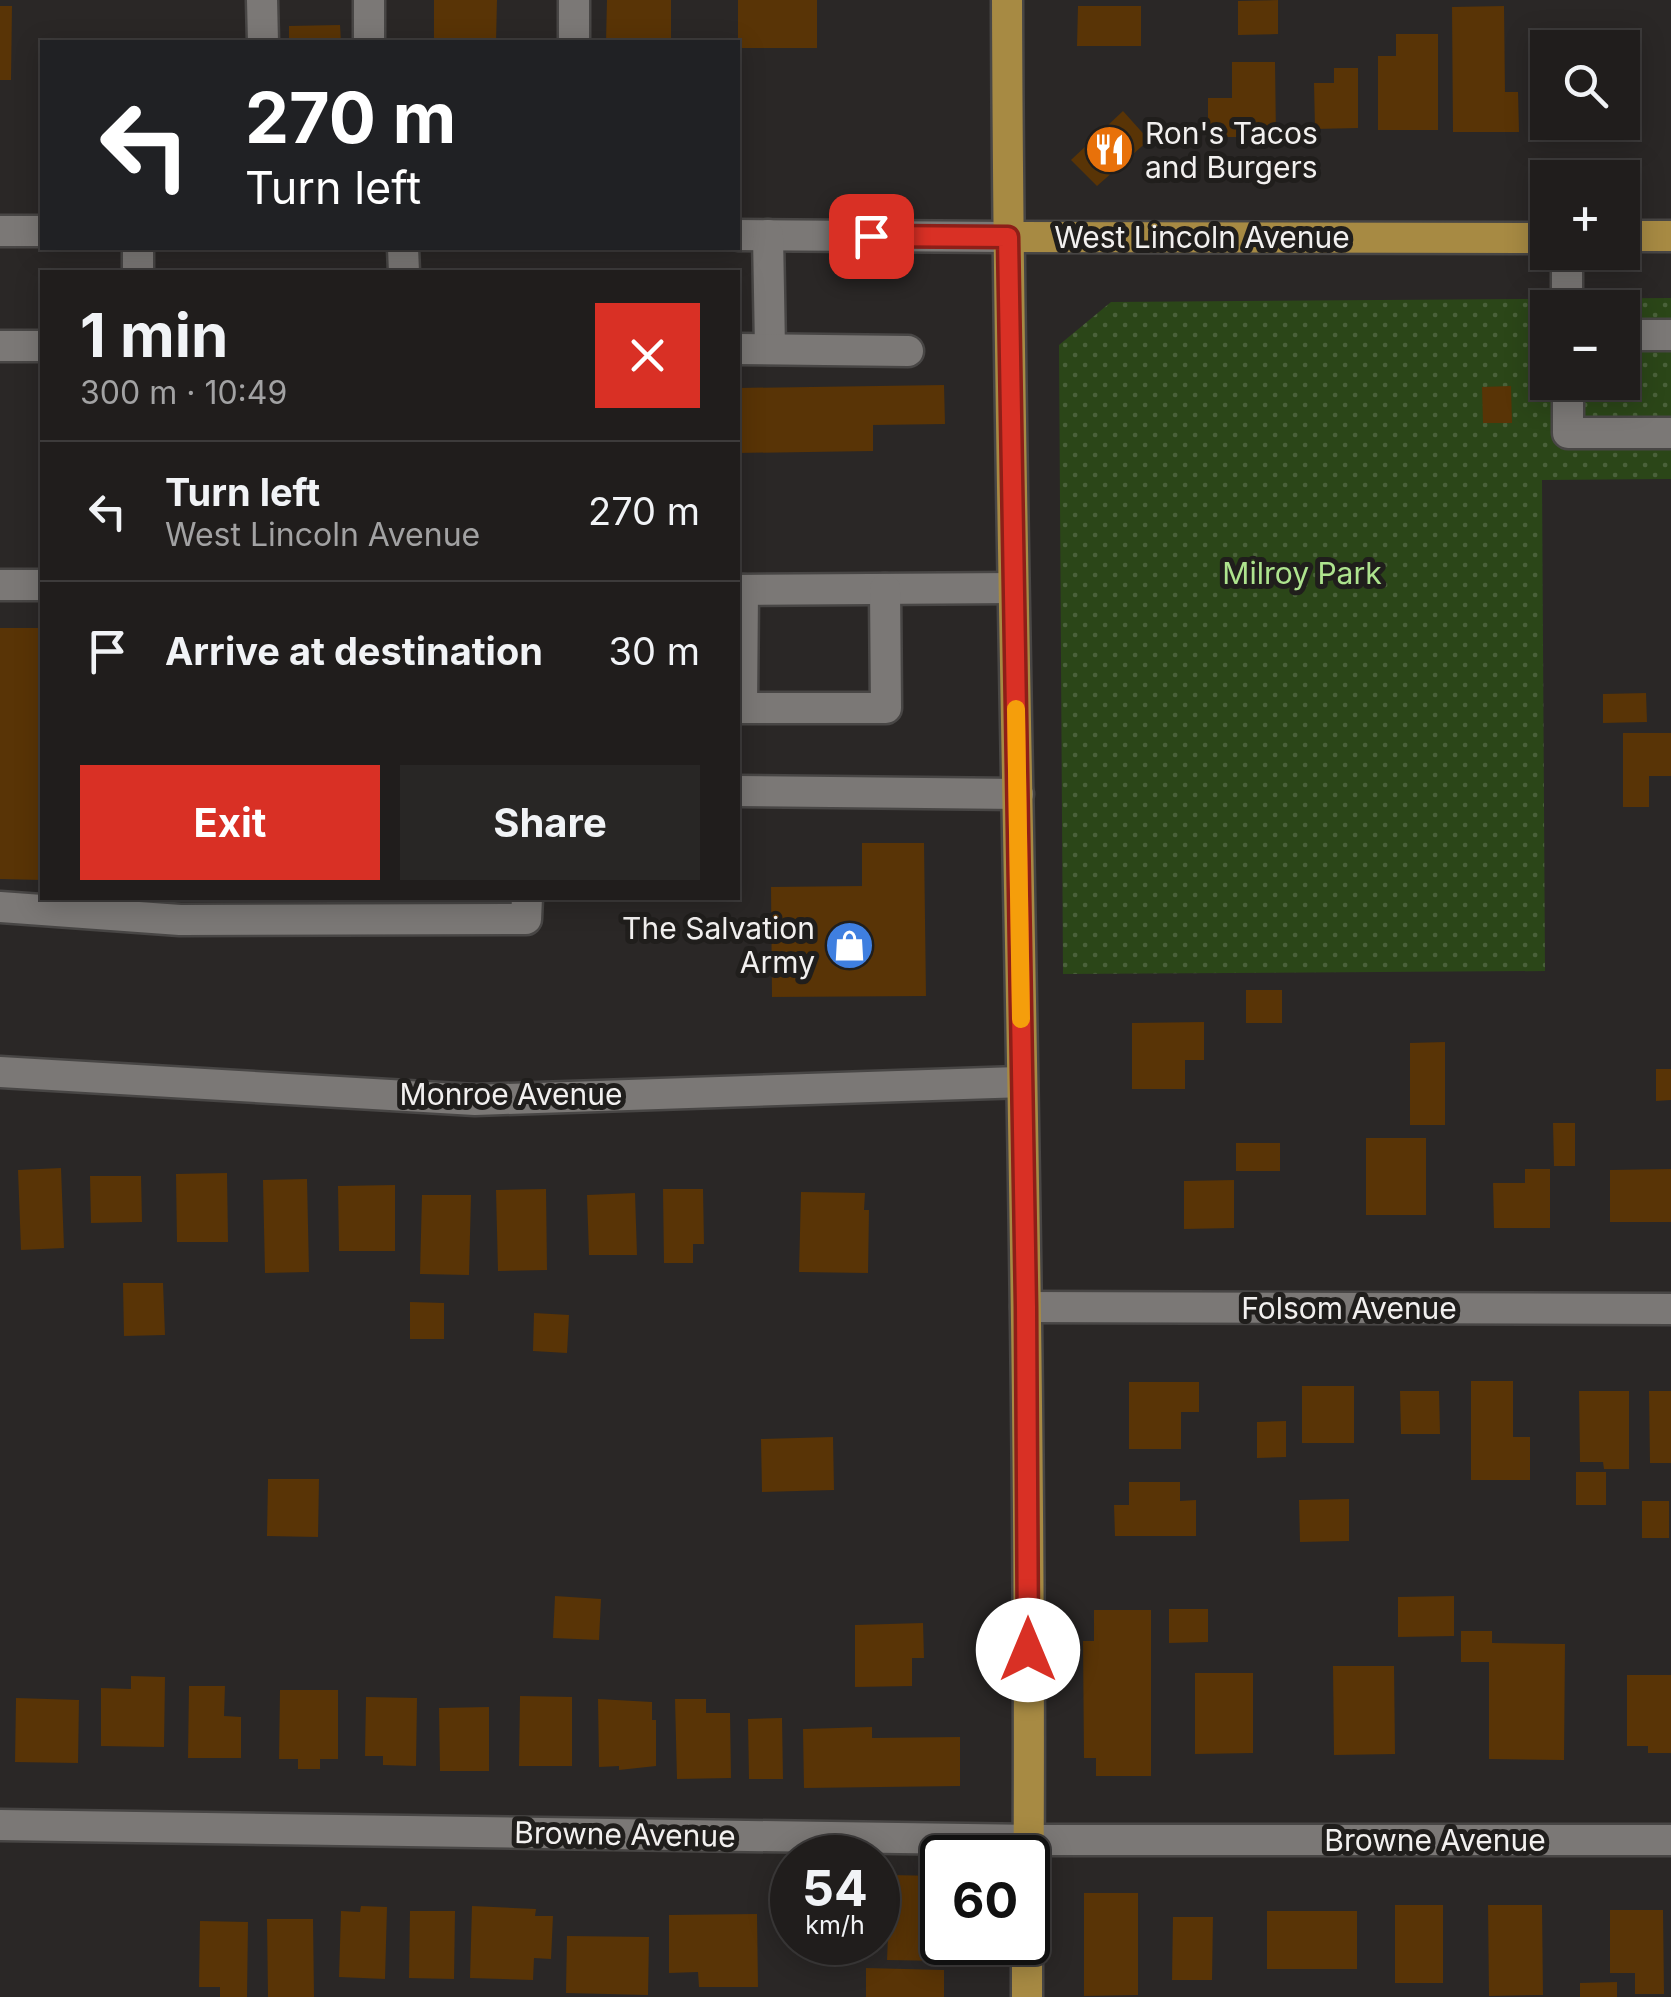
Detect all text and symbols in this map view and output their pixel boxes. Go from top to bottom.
map controls [1530,30,1640,400]
button: search [1530,30,1640,140]
text: 270 m [245,75,456,160]
icon: left [80,80,210,210]
place label: Ron's Tacos and Burgers [1145,115,1318,185]
restaurant icon: Ron's Tacos and Burgers [1084,124,1136,176]
text: Turn left [245,160,421,215]
button: + [1530,160,1640,270]
pin [829,194,914,279]
icon: arrive [844,209,899,264]
street label: West Lincoln Avenue [1054,219,1350,255]
button: − [1530,290,1640,400]
text: 1 min [80,299,228,371]
button: close [595,303,700,408]
text: 300 m · 10:49 [80,373,287,412]
text: Turn left [165,469,320,515]
icon: left [80,484,135,539]
text: 270 m [588,488,700,534]
text: West Lincoln Avenue [165,515,480,554]
park label: Milroy Park [1222,555,1382,591]
icon: arrive [80,624,135,679]
text: Arrive at destination [165,628,543,674]
text: 30 m [609,628,700,674]
button: Exit [80,765,380,880]
button: Share [400,765,700,880]
place label: The Salvation Army [622,910,815,980]
shop icon: The Salvation Army [824,919,876,971]
street label: Monroe Avenue [400,1076,622,1112]
street label: Folsom Avenue [1241,1290,1457,1326]
position arrow [976,1598,1080,1702]
street label: Browne Avenue [514,1814,736,1854]
street label: Browne Avenue [1324,1822,1546,1858]
speed limit sign: 60 [920,1835,1050,1965]
text: 54 [802,1858,868,1918]
text: km/h [805,1910,865,1940]

